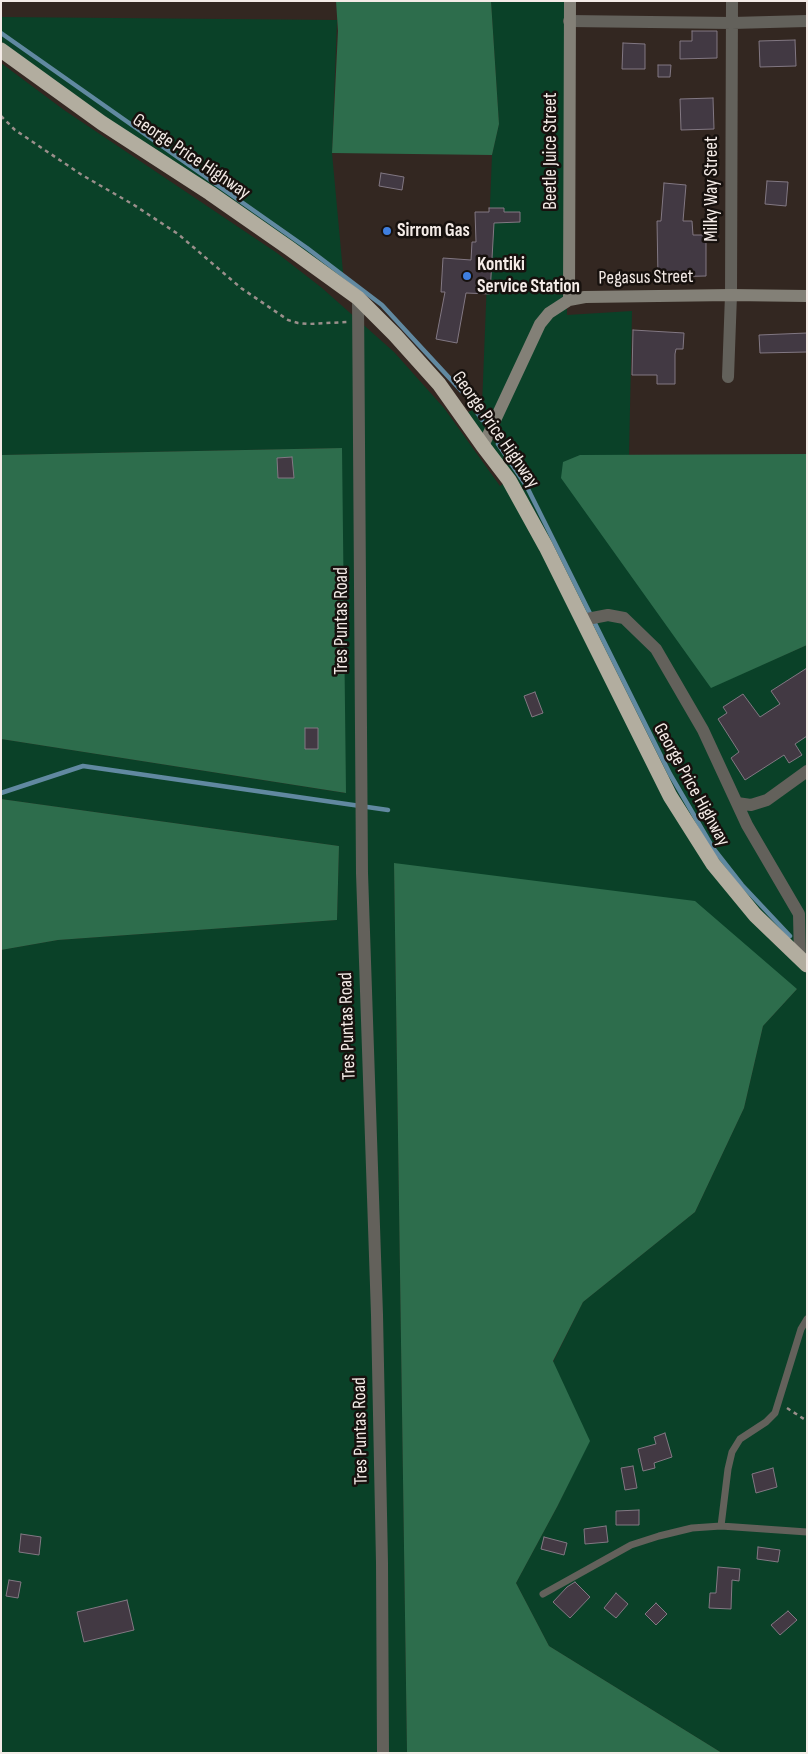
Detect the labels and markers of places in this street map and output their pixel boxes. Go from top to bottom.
place label: Sirrom Gas [397,220,470,242]
marker: Sirrom Gas [381,225,393,237]
place label: Kontiki Service Station [477,254,580,298]
marker: Kontiki Service Station [461,270,473,282]

